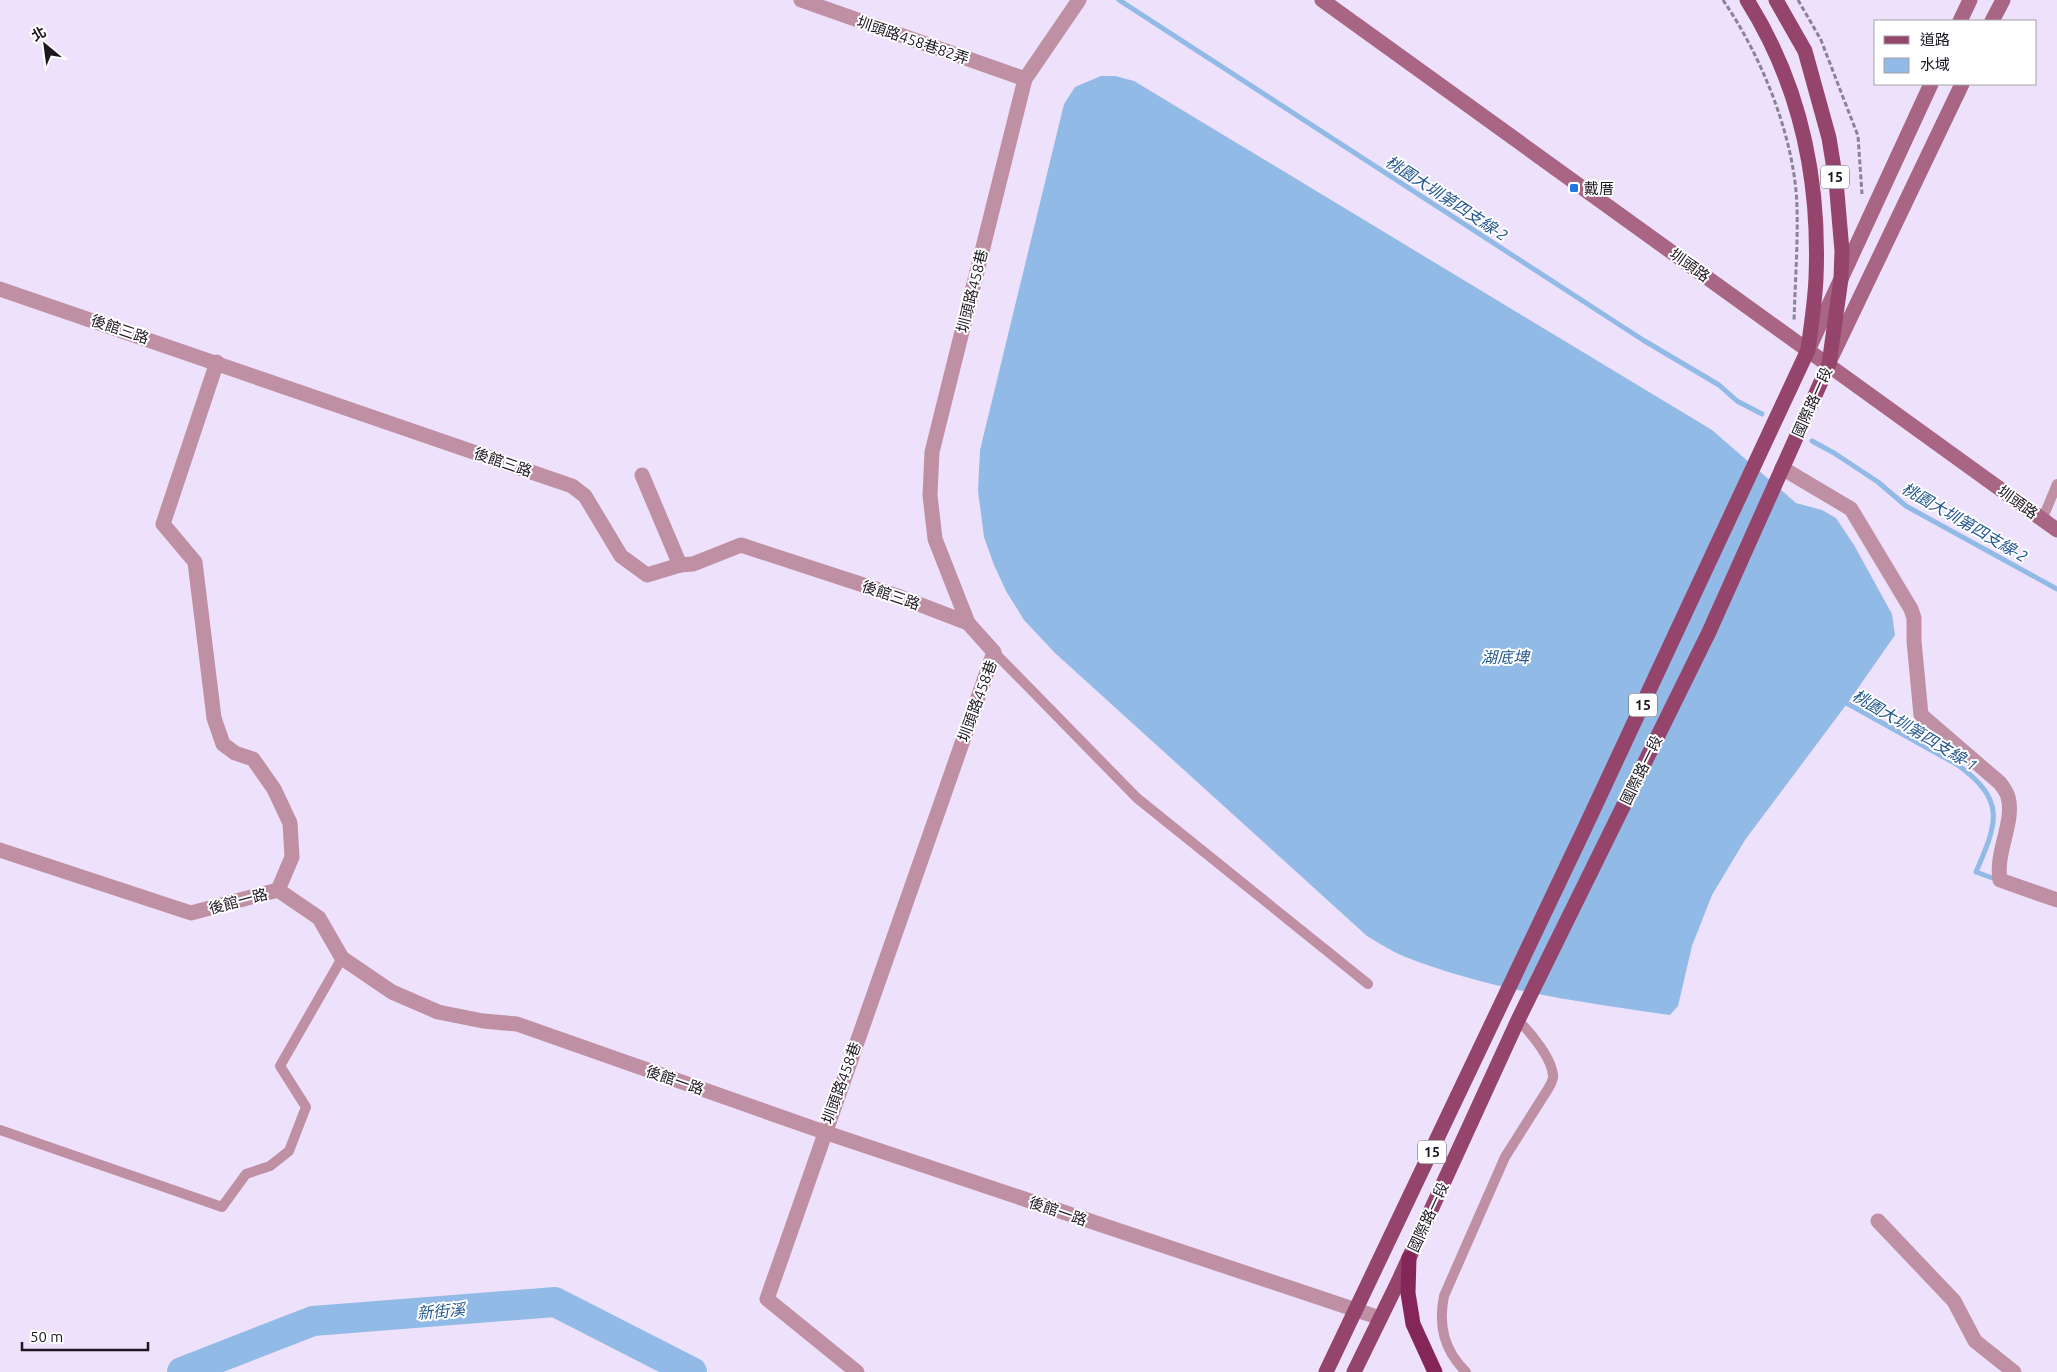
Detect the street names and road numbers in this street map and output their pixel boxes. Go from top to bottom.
street label: 圳頭路458巷82弄 [855,13,971,67]
road number: 15 [1821,166,1849,188]
street label: 圳頭路 [1667,245,1713,285]
street label: 圳頭路458巷 [953,248,991,334]
street label: 後館三路 [89,311,151,347]
street label: 國際路一段 [1789,364,1835,440]
street label: 後館三路 [472,444,534,480]
street label: 圳頭路 [1995,482,2041,522]
street label: 後館三路 [860,577,922,613]
street label: 圳頭路458巷 [954,658,1000,744]
road number: 15 [1629,694,1657,716]
street label: 國際路一段 [1617,733,1665,807]
street label: 後館一路 [207,885,269,917]
street label: 圳頭路458巷 [818,1040,864,1126]
street label: 後館一路 [644,1062,706,1098]
road number: 15 [1418,1140,1446,1164]
street label: 國際路一段 [1404,1179,1452,1255]
street label: 後館一路 [1027,1193,1089,1229]

